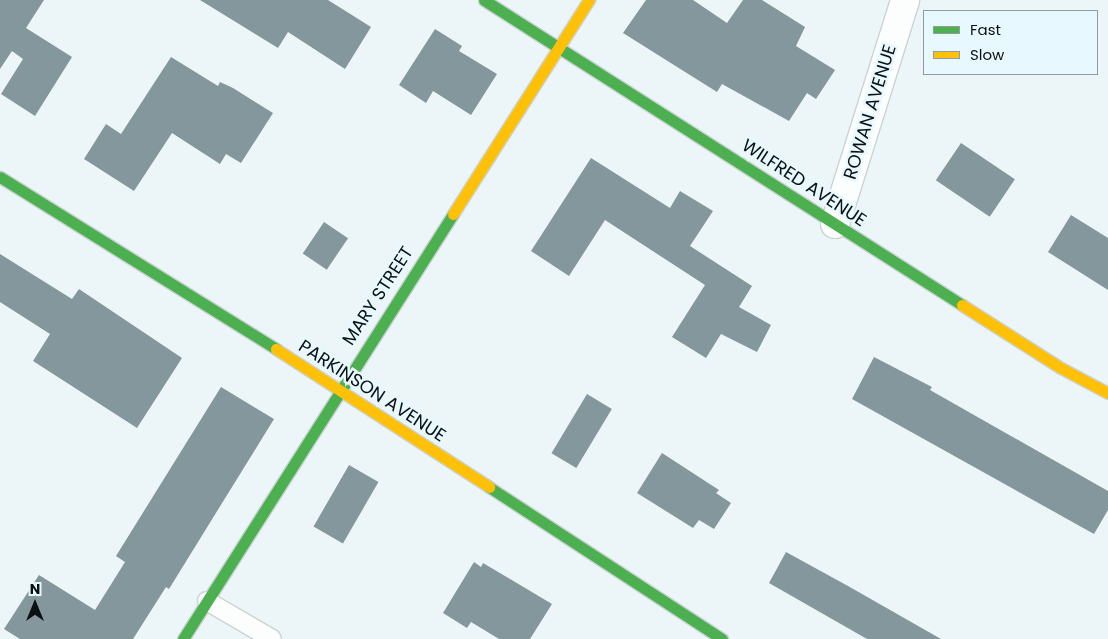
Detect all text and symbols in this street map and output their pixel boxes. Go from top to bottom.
legend [923,10,1098,75]
text: Fast [970,19,1001,40]
street label: ROWAN AVENUE [839,42,901,182]
text: Slow [970,44,1004,65]
street label: WILFRED AVENUE [738,135,870,231]
street label: MARY STREET [338,243,418,349]
street label: PARKINSON AVENUE [294,335,450,447]
north arrow [10,579,60,629]
text: N [30,579,40,599]

